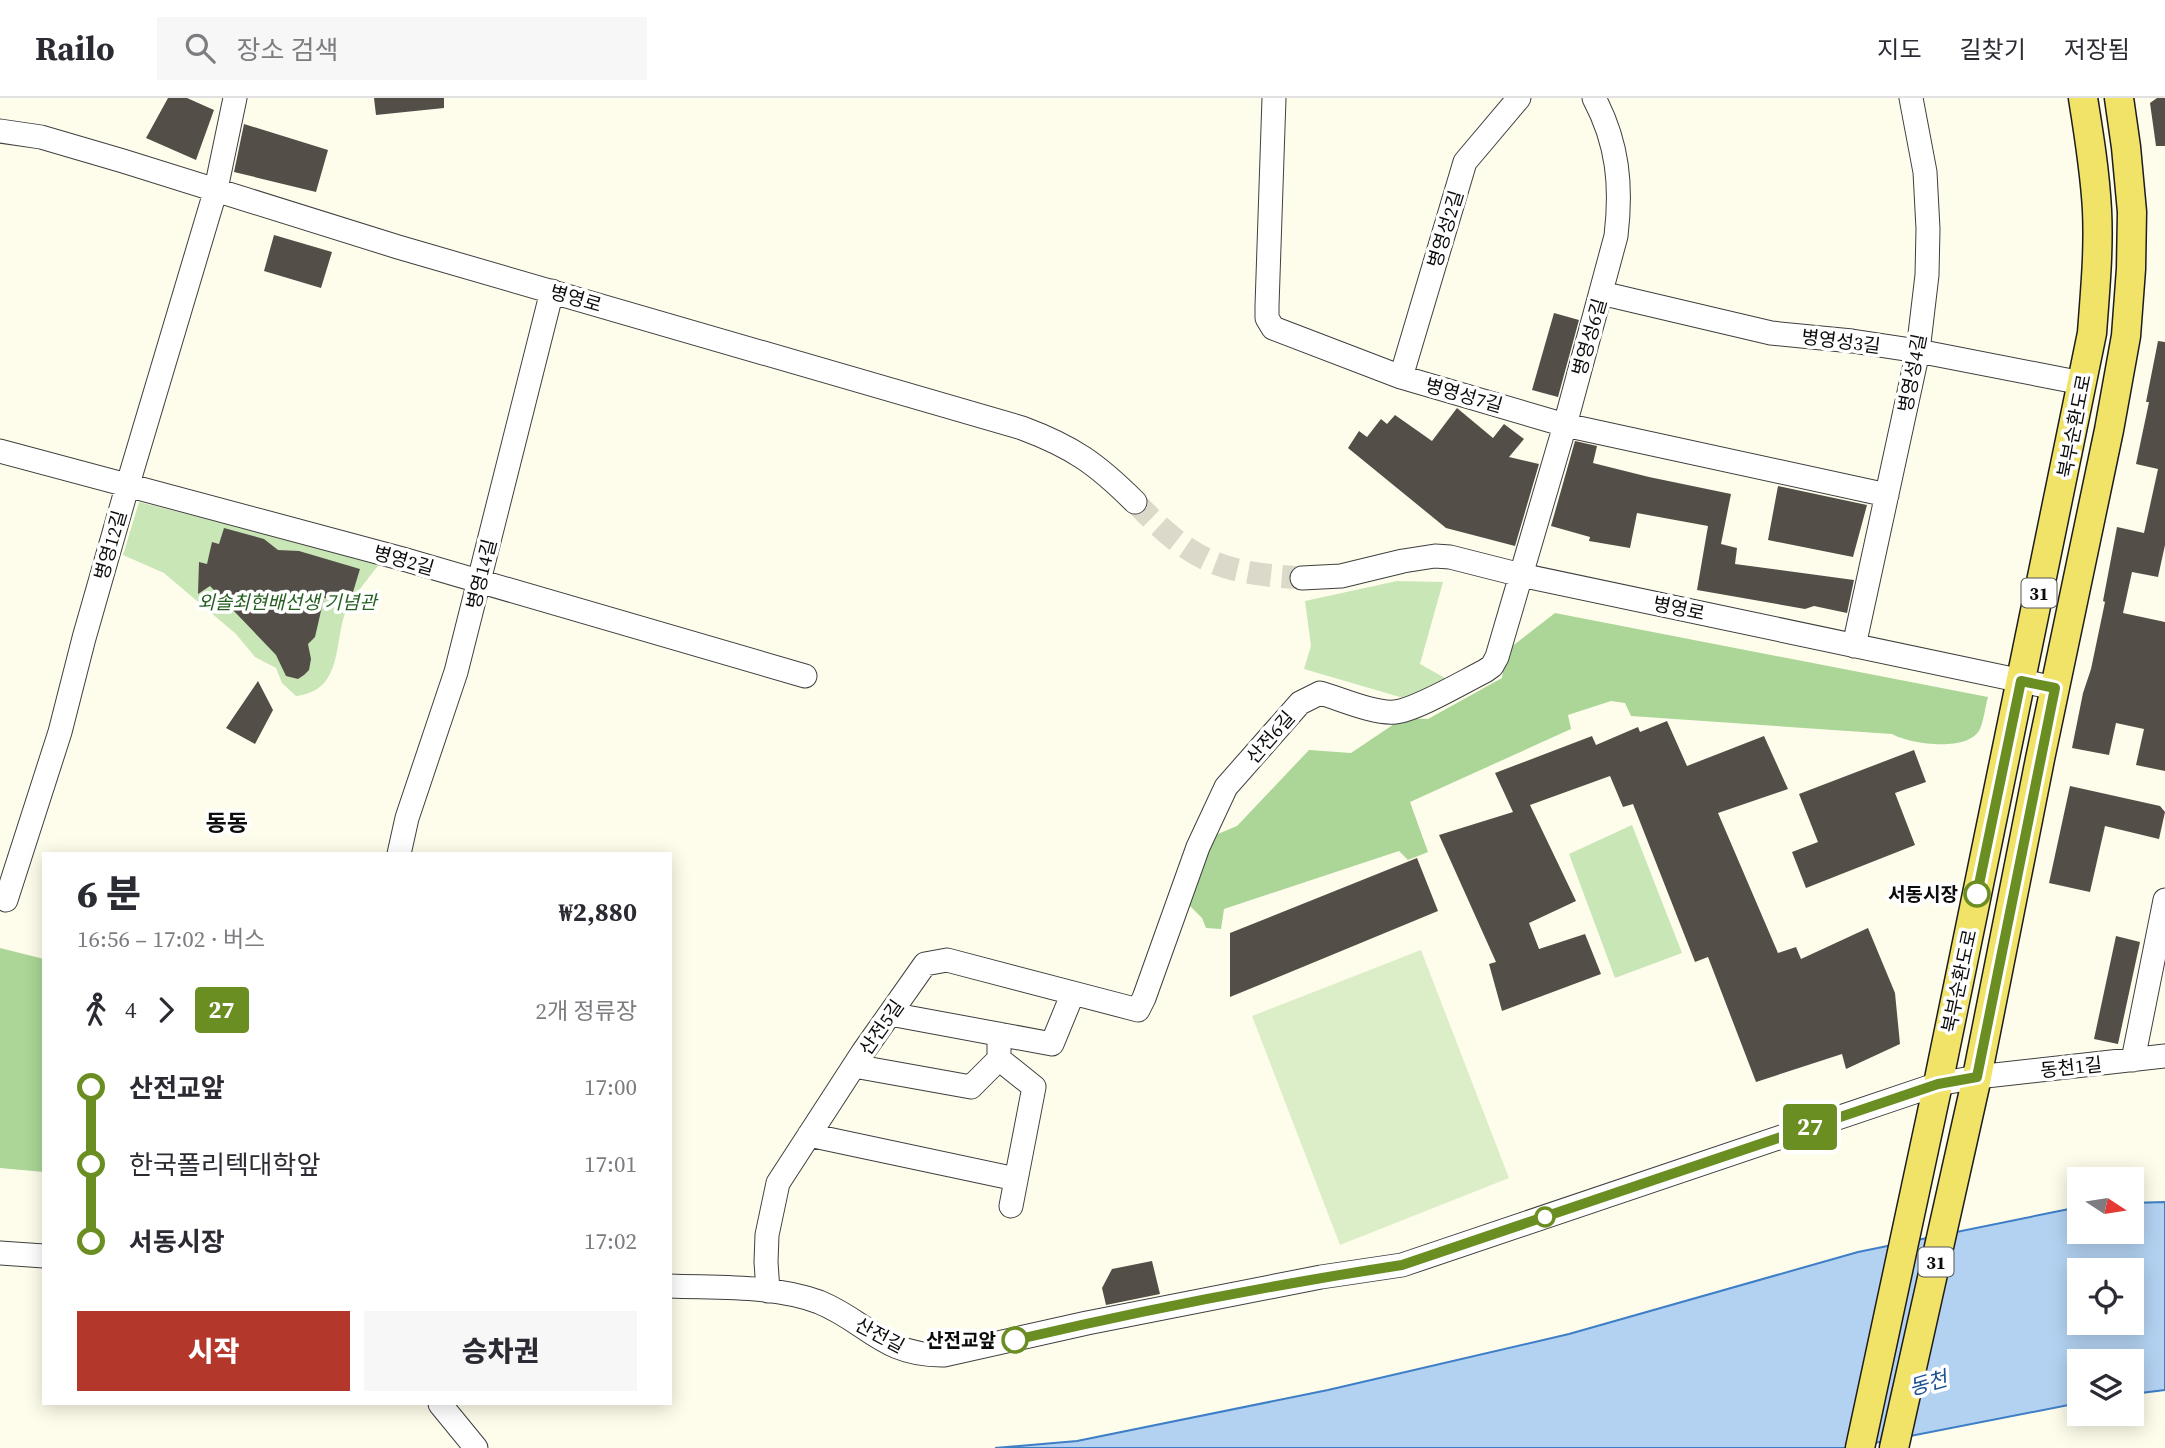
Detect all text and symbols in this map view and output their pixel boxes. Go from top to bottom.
search box [157,17,647,80]
text: Railo [35,26,115,71]
icon: search [181,29,219,67]
text: 장소 검색 [237,32,338,68]
text: 지도 [1877,33,1922,66]
text: 길찾기 [1960,33,2026,66]
text: 저장됨 [2064,33,2130,66]
street label: 병영성2길 [1421,187,1469,271]
street label: 병영로 [547,278,605,318]
street label: 병영성6길 [1566,295,1612,379]
street label: 병영성3길 [1800,323,1882,359]
street label: 병영성4길 [1892,332,1932,414]
street label: 병영성7길 [1422,372,1506,418]
street label: 북부순환도로 [2051,372,2097,480]
street label: 병영12길 [88,507,132,583]
street label: 병영14길 [460,536,502,612]
street label: 병영2길 [371,539,437,581]
road number: 31 [2022,578,2056,607]
park label: 외솔최현배선생 기념관 [197,589,379,615]
street label: 병영로 [1651,590,1707,626]
street label: 산전6길 [1240,705,1300,769]
district label: 동동 [206,807,248,839]
text: 6 분 [77,868,141,920]
place label: 서동시장 [1888,881,1958,907]
marker: 서동시장 [1964,881,1990,907]
text: ₩2,880 [559,894,637,930]
text: 16:56 – 17:02 · 버스 [77,923,265,955]
street label: 북부순환도로 [1935,927,1983,1035]
icon: walk [77,991,115,1029]
icon: forward [147,991,185,1029]
text: 27 [209,993,235,1026]
text: 4 [125,994,137,1026]
street label: 산전5길 [853,994,909,1060]
text: 2개 정류장 [536,995,637,1027]
street label: 동천1길 [2039,1051,2103,1083]
text: 산전교앞 [129,1070,225,1106]
text: 17:00 [584,1071,637,1103]
line badge: 27 [1778,1104,1842,1150]
text: 27 [1797,1110,1823,1143]
text: 한국폴리텍대학앞 [129,1147,320,1183]
text: 17:01 [584,1148,637,1180]
north arrow [2067,1167,2144,1244]
map controls [2067,1167,2144,1426]
unlabelled marker [1535,1207,1555,1227]
text: 서동시장 [129,1224,225,1260]
text: 17:02 [584,1225,637,1257]
road number: 31 [1918,1247,1954,1276]
button: locate [2067,1258,2144,1335]
button: 시작 [77,1311,350,1391]
button: 승차권 [364,1311,637,1391]
street label: 산전길 [851,1311,909,1359]
place label: 산전교앞 [926,1327,996,1353]
marker: 산전교앞 [1002,1327,1028,1353]
button: layers [2067,1349,2144,1426]
water label: 동천 [1905,1363,1953,1402]

